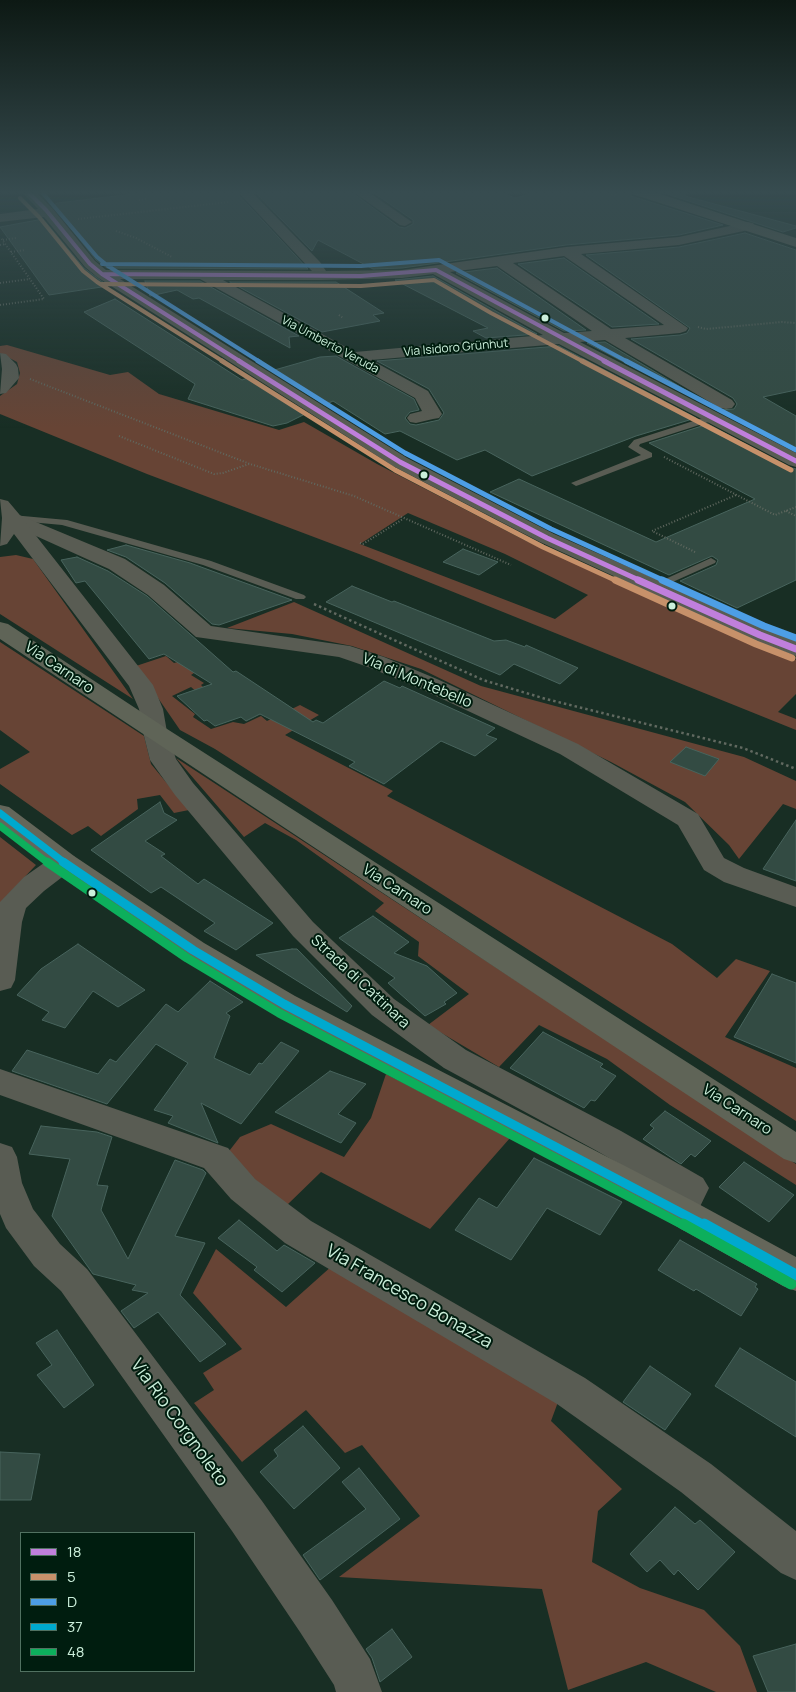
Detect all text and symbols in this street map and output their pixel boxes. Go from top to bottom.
street label: Via Umberto Veruda [279,313,381,377]
unlabelled marker [540,313,550,323]
street label: Via Isidoro Grünhut [403,336,509,360]
unlabelled marker [419,470,429,480]
unlabelled marker [667,601,677,611]
street label: Via Carnaro [21,638,97,698]
street label: Via di Montebello [359,650,475,712]
street label: Via Carnaro [359,861,435,919]
unlabelled marker [87,888,97,898]
street label: Strada di Cattinara [307,932,413,1032]
street label: Via Carnaro [699,1081,775,1139]
street label: Via Francesco Bonazza [322,1240,496,1354]
street label: Via Rio Corgnoleto [126,1355,232,1491]
legend [20,1532,195,1672]
text: 18 [67,1541,82,1562]
text: 5 [67,1566,76,1587]
text: D [67,1591,77,1612]
text: 37 [67,1616,83,1637]
text: 48 [67,1641,85,1662]

